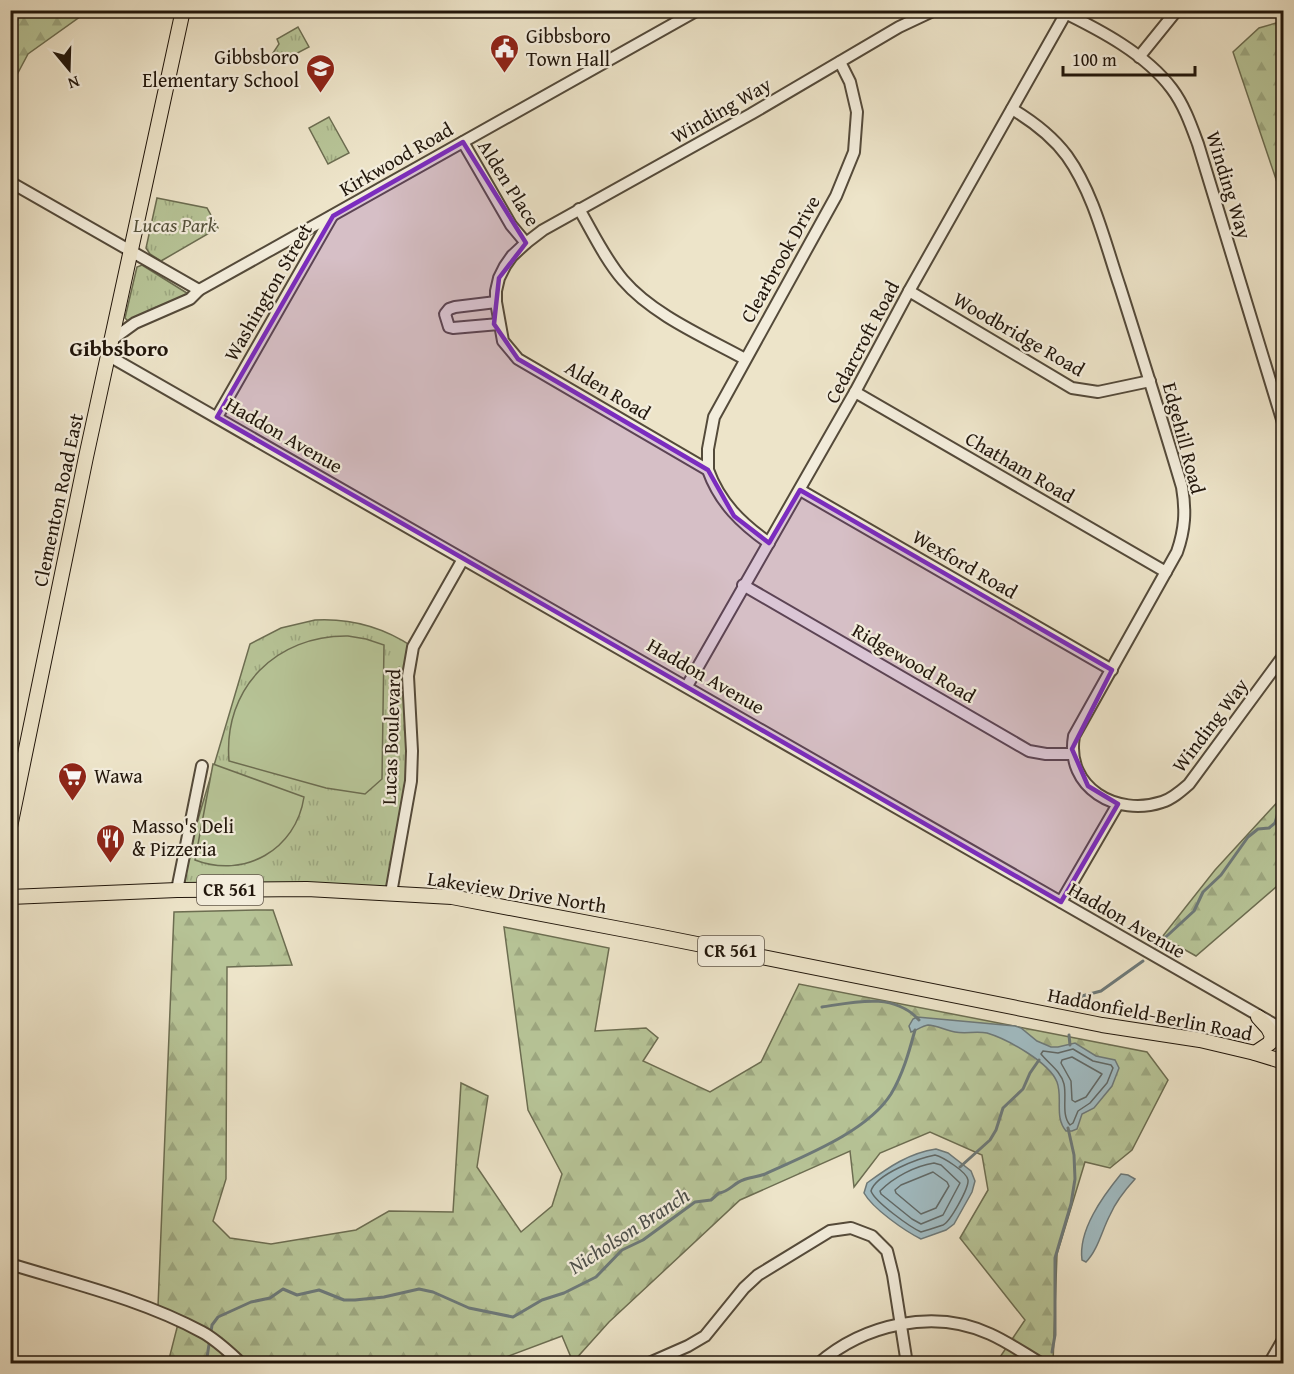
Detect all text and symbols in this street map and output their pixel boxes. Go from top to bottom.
place label: Gibbsboro Town Hall [526,21,611,73]
public building icon: Gibbsboro Town Hall [489,32,521,74]
north arrow [39,39,99,99]
scale bar [1063,39,1195,77]
place label: Gibbsboro Elementary School [142,42,299,94]
text: 100 m [1072,46,1117,73]
school or university icon: Gibbsboro Elementary School [304,52,336,94]
street label: Winding Way [665,69,776,150]
text: N [65,70,83,96]
street label: Kirkwood Road [333,114,458,203]
street label: Winding Way [1199,127,1260,242]
street label: Alden Place [471,134,548,232]
street label: Clearbrook Drive [733,190,827,328]
park label: Lucas Park [132,210,218,239]
street label: Washington Street [216,217,319,366]
street label: Cedarcroft Road [817,275,906,408]
street label: Woodbridge Road [948,284,1091,383]
district label: Gibbsboro [70,332,169,364]
street label: Alden Road [560,353,657,427]
street label: Edgehill Road [1156,379,1213,497]
street label: Haddon Avenue [220,389,348,480]
street label: Clementon Road East [25,411,90,589]
street label: Chatham Road [960,424,1081,510]
street label: Wexford Road [907,522,1023,606]
street label: Ridgewood Road [847,615,982,710]
street label: Haddon Avenue [642,630,770,721]
street label: Lucas Boulevard [374,668,407,806]
street label: Winding Way [1165,671,1255,778]
supermarket icon: Wawa [57,760,89,802]
place label: Wawa [94,761,143,790]
place label: Masso's Deli & Pizzeria [132,811,235,863]
restaurant icon: Masso's Deli & Pizzeria [95,822,127,864]
street label: Lakeview Drive North [425,863,609,920]
street label: Haddon Avenue [1063,874,1191,965]
road number: CR 561 [197,875,263,905]
road number: CR 561 [698,936,764,966]
street label: Haddonfield-Berlin Road [1045,979,1255,1048]
water label: Nicholson Branch [561,1179,696,1282]

